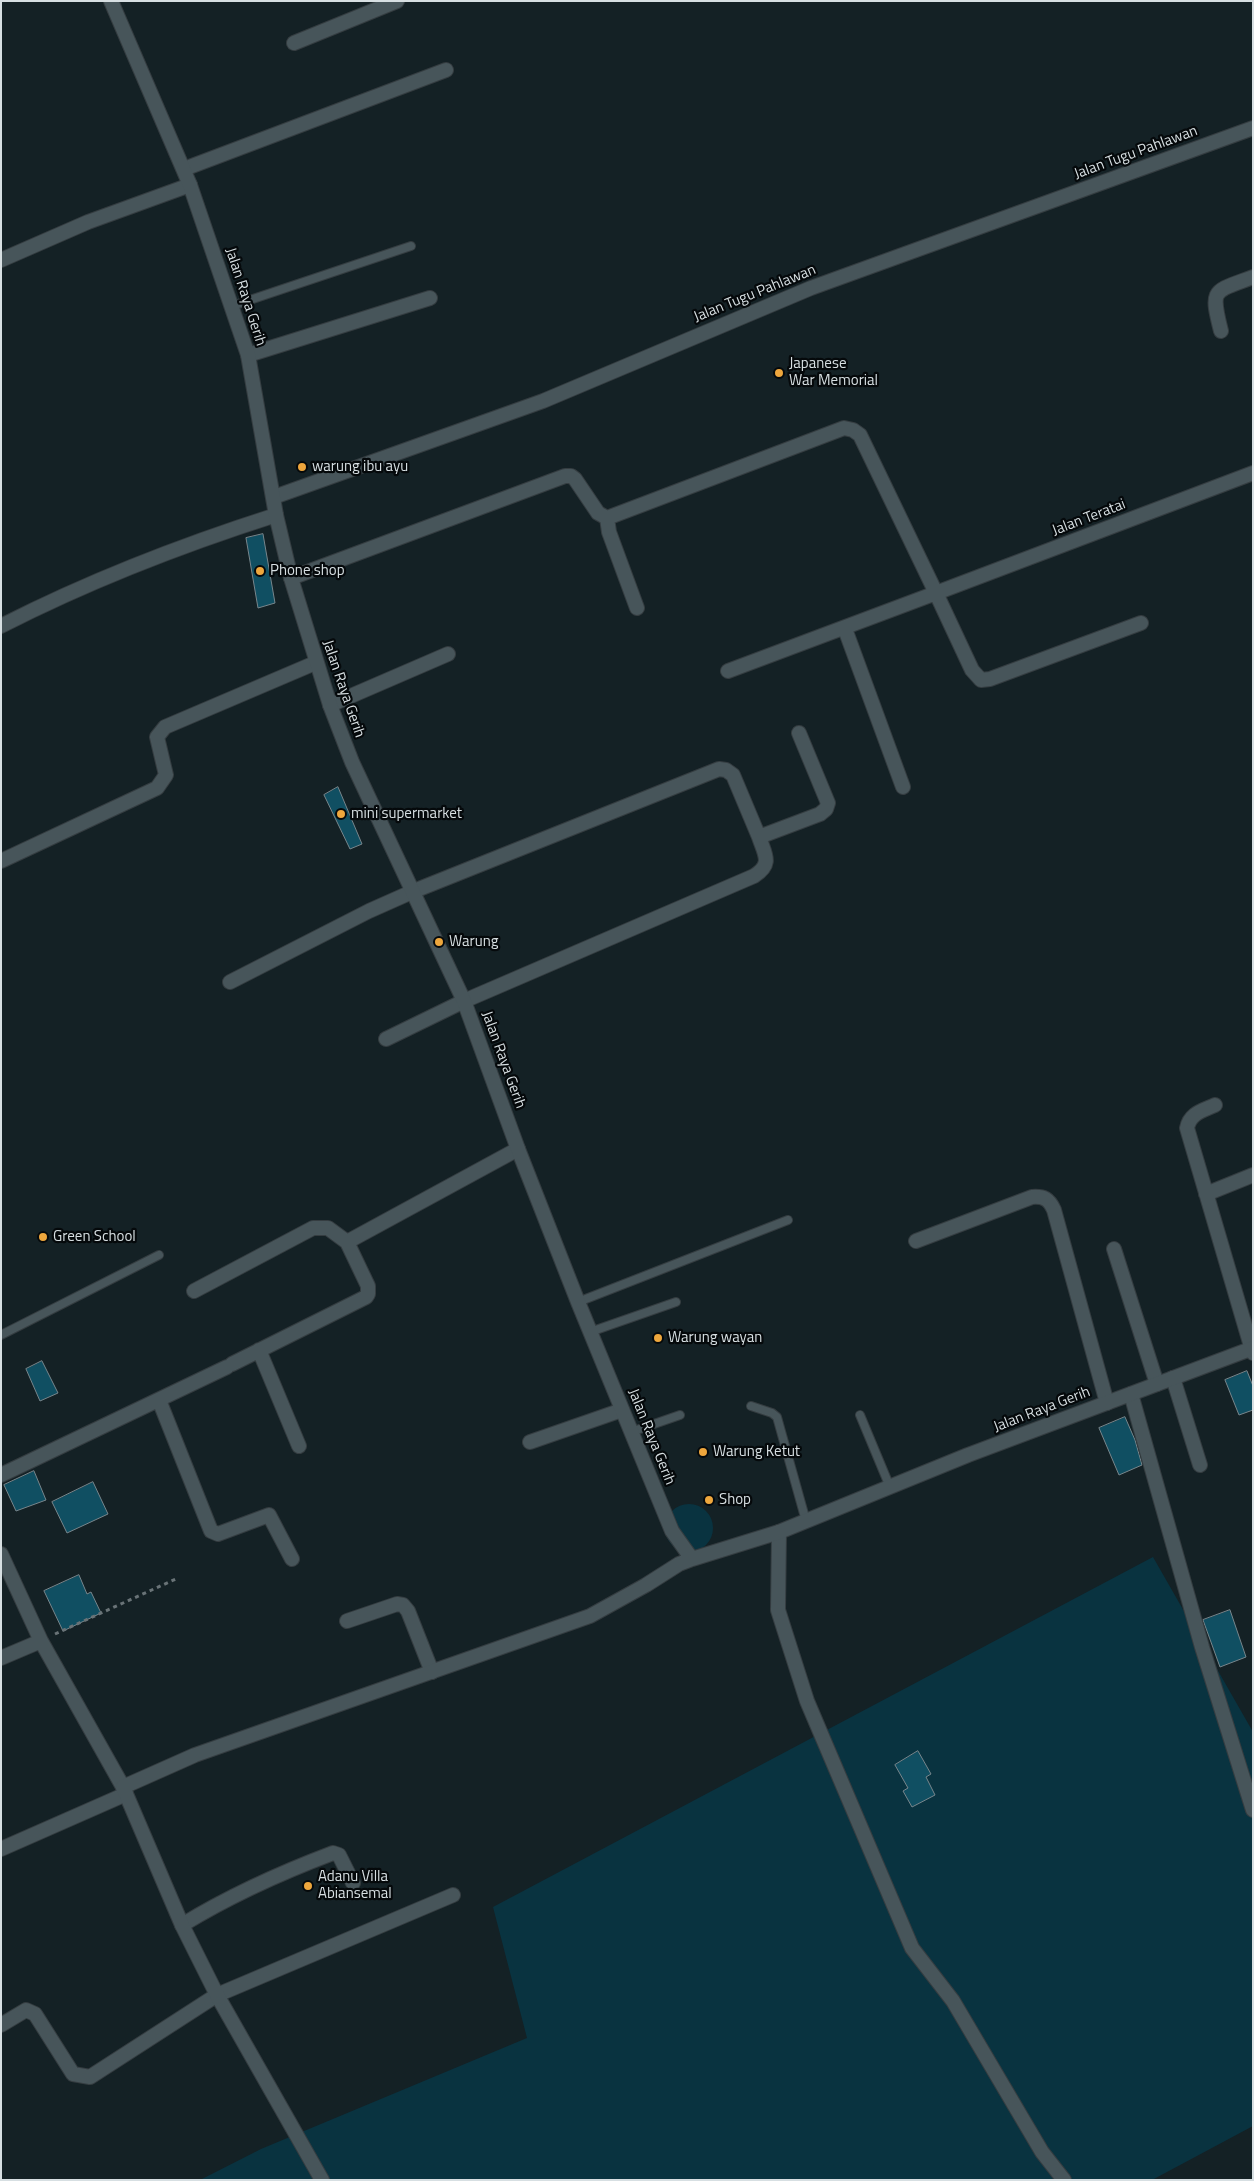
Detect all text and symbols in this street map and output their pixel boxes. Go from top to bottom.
street label: Jalan Tugu Pahlawan [1072,122,1200,184]
street label: Jalan Raya Gerih [221,246,269,348]
street label: Jalan Tugu Pahlawan [691,261,819,327]
place label: Japanese War Memorial [789,355,878,390]
marker: Japanese War Memorial [773,367,785,379]
place label: warung ibu ayu [312,458,408,476]
marker: warung ibu ayu [296,461,308,473]
street label: Jalan Teratai [1050,496,1128,540]
place label: Phone shop [270,562,345,580]
marker: Phone shop [254,565,266,577]
street label: Jalan Raya Gerih [318,638,368,740]
place label: mini supermarket [351,805,462,823]
marker: mini supermarket [335,808,347,820]
place label: Warung [449,933,498,951]
marker: Warung [433,936,445,948]
street label: Jalan Raya Gerih [477,1009,529,1111]
place label: Green School [53,1228,136,1246]
marker: Green School [37,1231,49,1243]
place label: Warung wayan [668,1329,762,1347]
marker: Warung wayan [652,1332,664,1344]
street label: Jalan Raya Gerih [991,1383,1093,1437]
street label: Jalan Raya Gerih [624,1386,678,1488]
place label: Warung Ketut [713,1443,800,1461]
marker: Warung Ketut [697,1446,709,1458]
place label: Shop [719,1491,751,1509]
marker: Shop [703,1494,715,1506]
place label: Adanu Villa Abiansemal [318,1868,392,1903]
marker: Adanu Villa Abiansemal [302,1880,314,1892]

